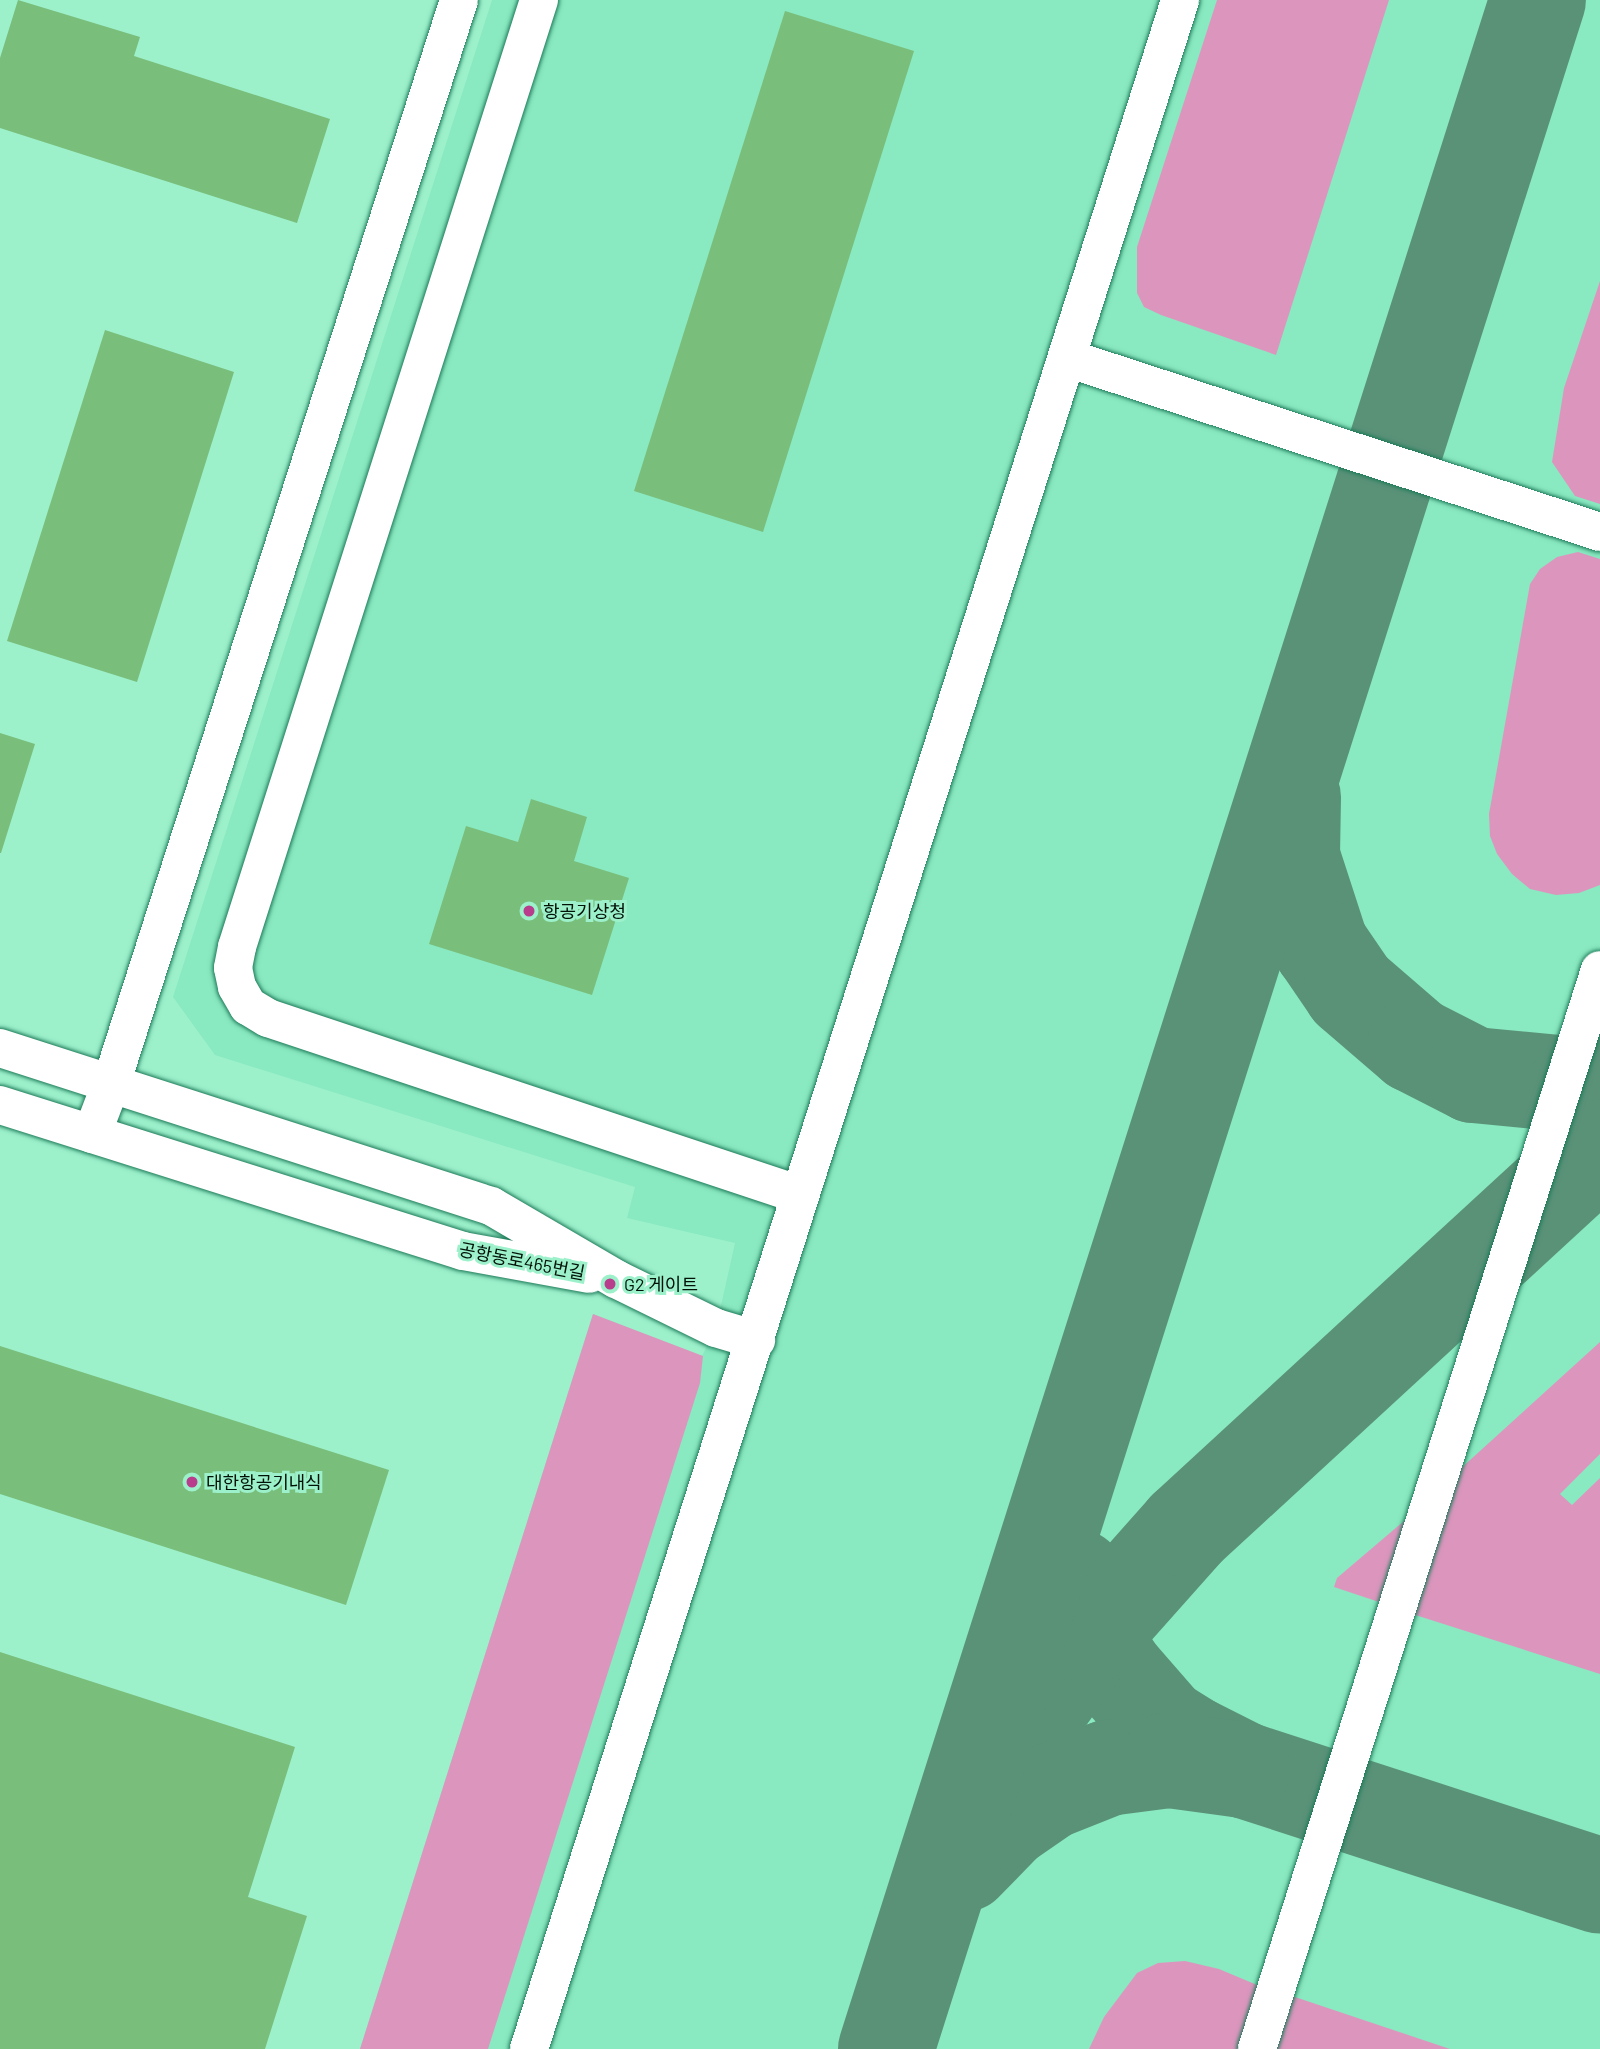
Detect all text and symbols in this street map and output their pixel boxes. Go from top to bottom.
place label: 항공기상청 [543,900,626,922]
marker: 항공기상청 [521,903,537,919]
street label: 공항동로465번길 [457,1238,587,1284]
place label: G2 게이트 [624,1273,698,1295]
marker: G2 게이트 [602,1276,618,1292]
place label: 대한항공기내식 [206,1471,322,1493]
marker: 대한항공기내식 [184,1474,200,1490]

